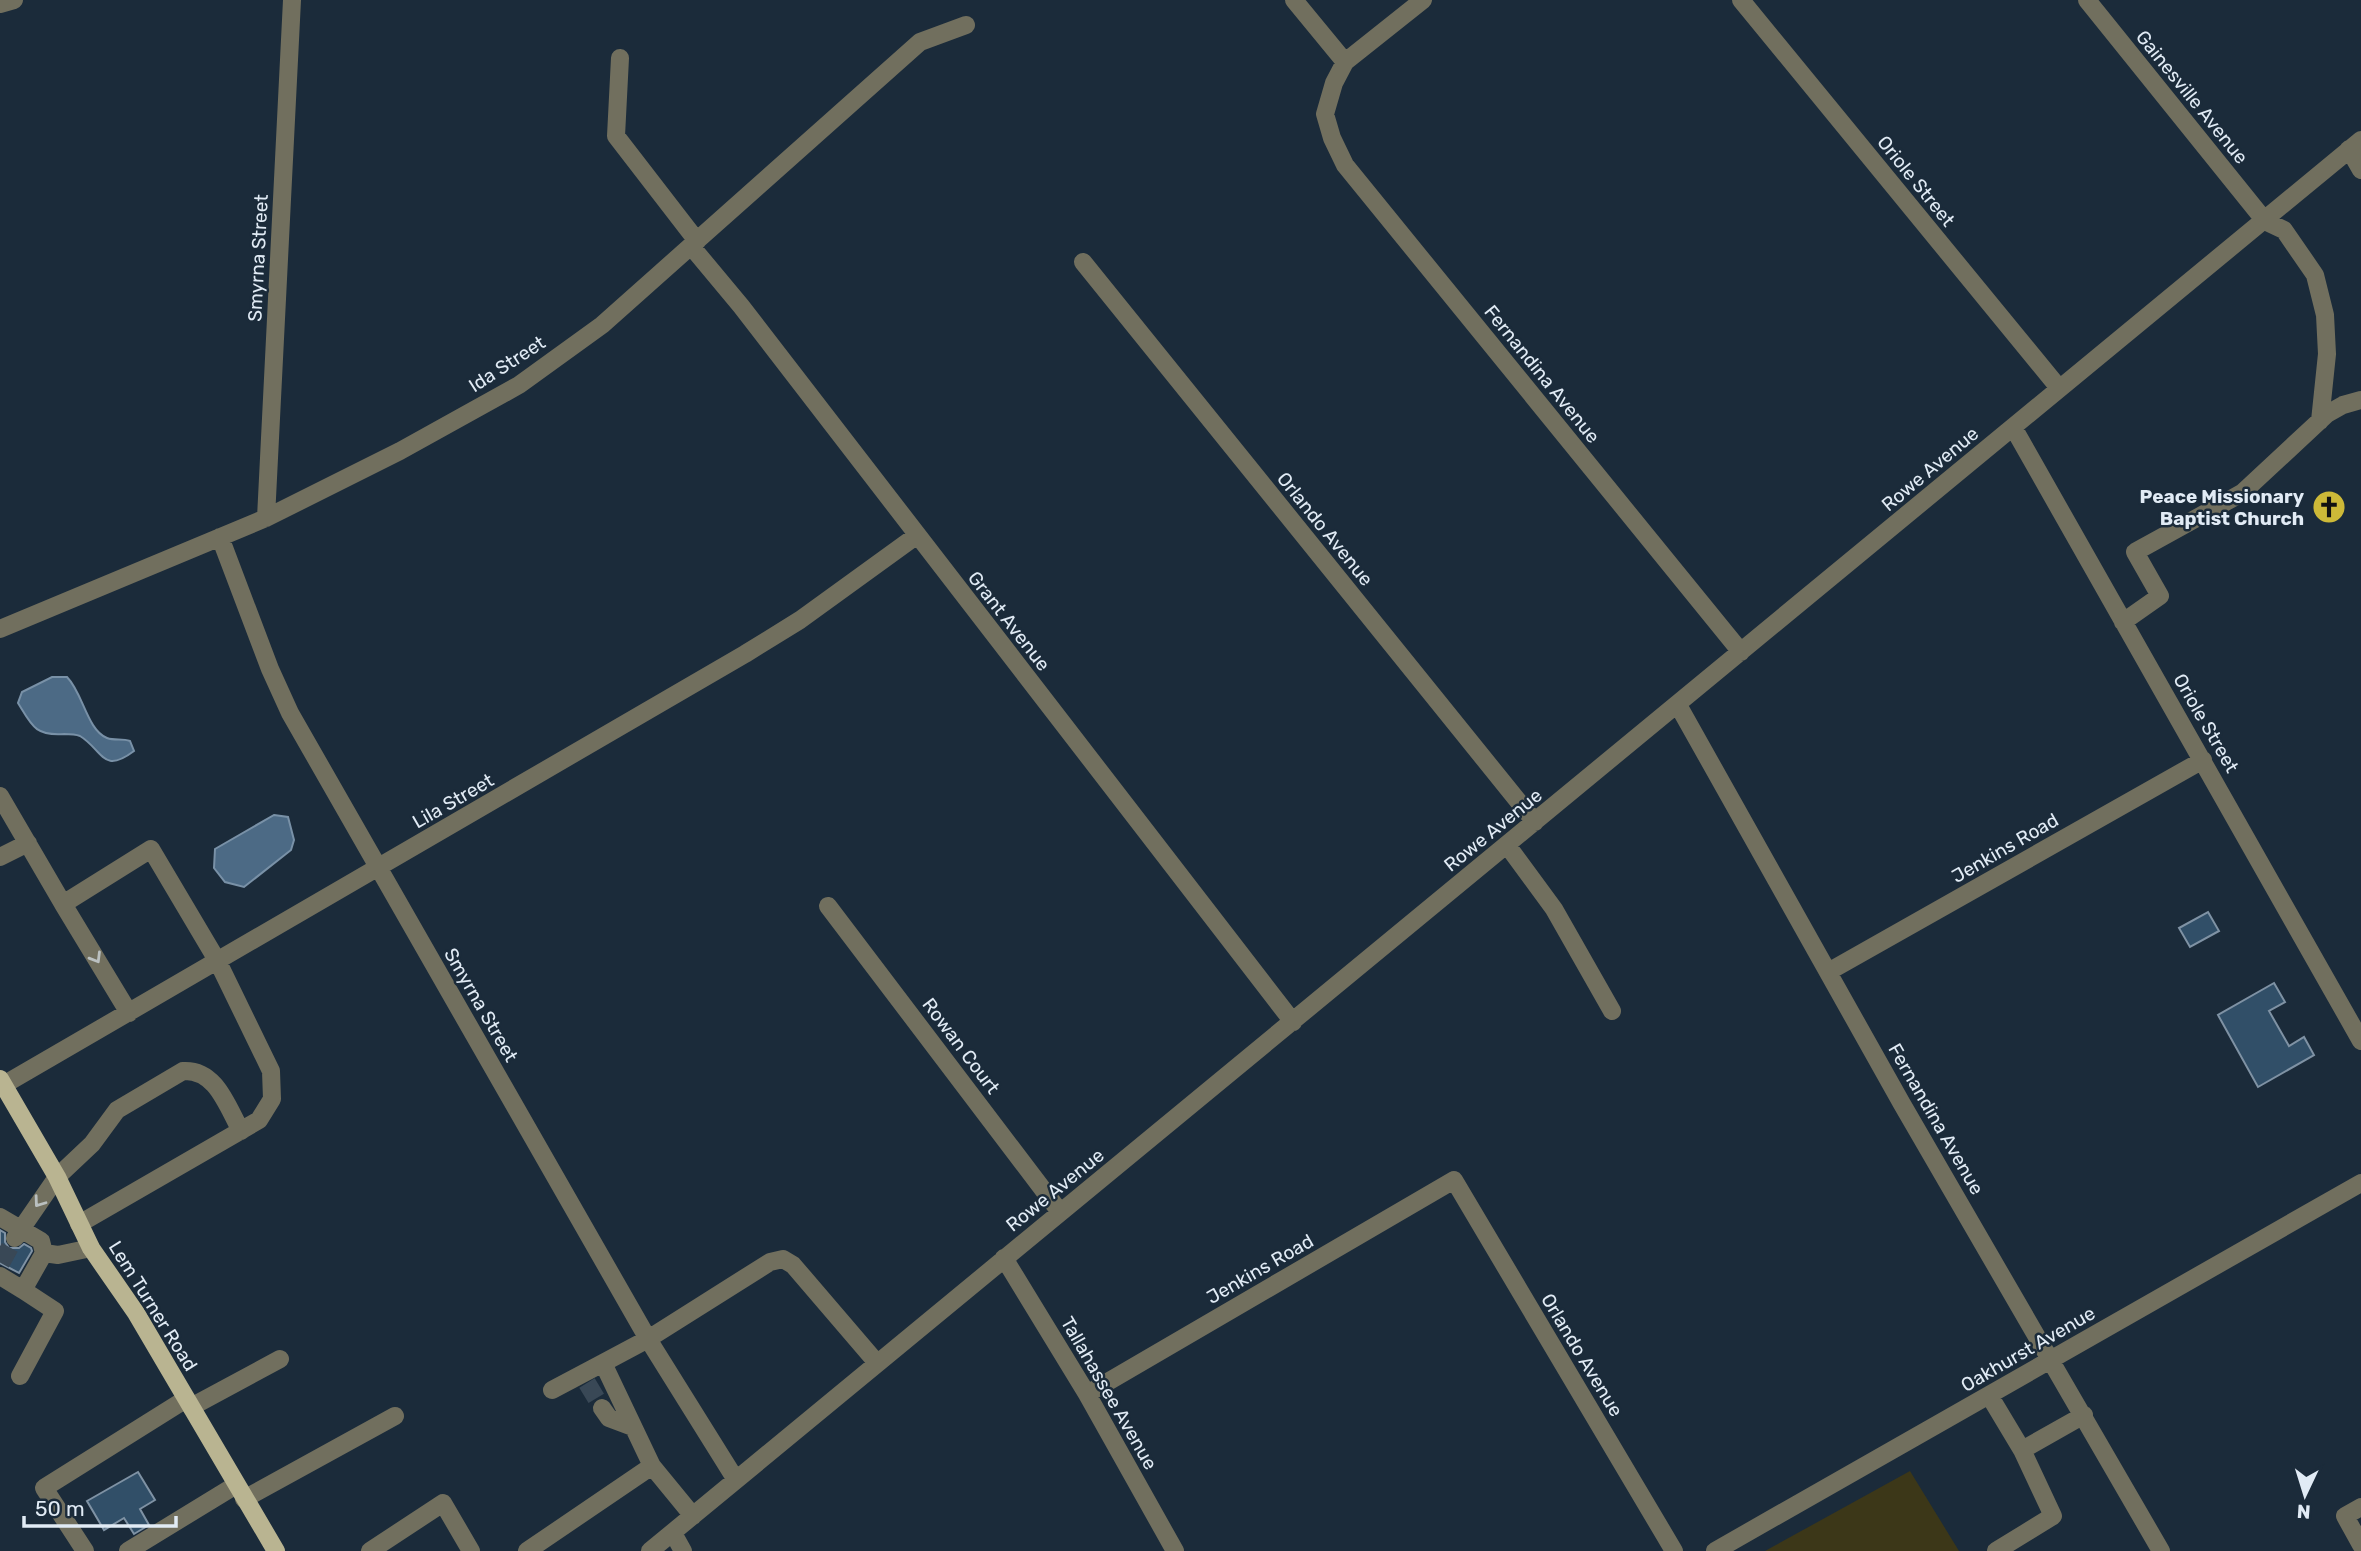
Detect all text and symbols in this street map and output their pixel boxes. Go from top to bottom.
street label: Gainesville Avenue [2131,26,2253,168]
street label: Oriole Street [1872,131,1960,232]
street label: Smyrna Street [243,193,273,322]
street label: Fernandina Avenue [1479,300,1605,448]
street label: Ida Street [464,330,550,397]
street label: Rowe Avenue [1877,422,1983,516]
street label: Orlando Avenue [1272,468,1378,590]
place label: Peace Missionary Baptist Church [2140,485,2305,530]
church icon: Peace Missionary Baptist Church [2310,488,2348,526]
street label: Grant Avenue [963,567,1055,675]
street label: Oriole Street [2168,669,2244,777]
street label: Lila Street [408,768,498,833]
street label: Rowe Avenue [1439,784,1547,876]
street label: Jenkins Road [1948,808,2062,888]
street label: Smyrna Street [439,944,523,1067]
one-way arrow [88,951,101,964]
street label: Rowan Court [917,993,1005,1099]
street label: Fernandina Avenue [1883,1039,1989,1199]
street label: Rowe Avenue [1001,1144,1109,1236]
one-way arrow [35,1195,47,1207]
street label: Jenkins Road [1203,1229,1317,1309]
street label: Lem Turner Road [104,1237,202,1375]
street label: Orlando Avenue [1536,1289,1628,1421]
street label: Oakhurst Avenue [1957,1301,2099,1397]
street label: Tallahassee Avenue [1056,1312,1162,1474]
north arrow [2270,1460,2340,1530]
scale bar [24,1484,177,1528]
text: 50 m [35,1496,85,1521]
text: N [2296,1500,2311,1523]

